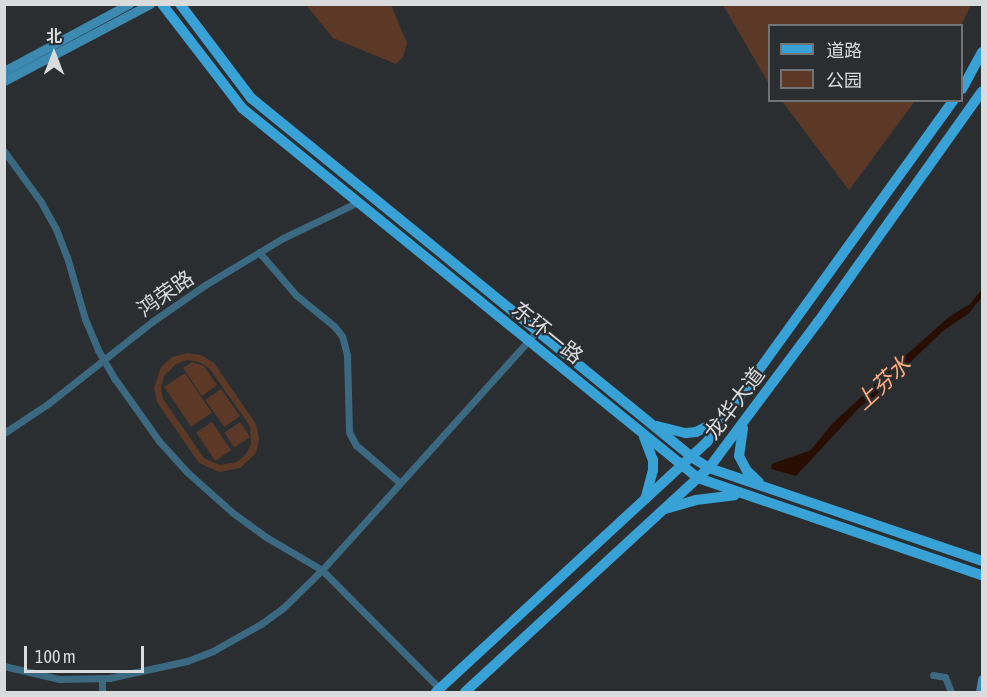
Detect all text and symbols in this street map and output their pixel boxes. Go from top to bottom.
north arrow [24,24,84,84]
legend [768,24,963,102]
text: 北 [46,27,62,45]
text: 道路 [826,40,862,61]
text: 公园 [826,70,862,91]
street label: 鸿荣路 [132,265,198,321]
street label: 东环一路 [507,296,589,368]
water label: 上芬水 [850,351,916,415]
street label: 龙华大道 [699,362,769,444]
scale bar [27,634,147,672]
text: 100 m [35,646,76,667]

